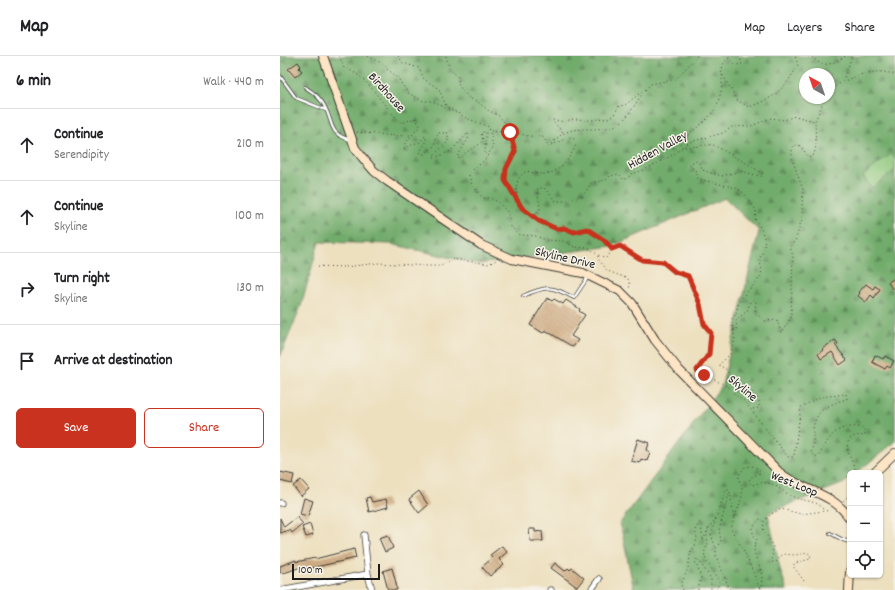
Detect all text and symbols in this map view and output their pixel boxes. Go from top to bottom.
text: Map [20,14,49,41]
text: Map [744,18,765,38]
text: Layers [787,18,822,38]
text: Share [844,18,875,38]
north arrow [799,68,835,104]
street label: Birdhouse [363,69,409,117]
text: 6 min [16,70,51,94]
text: Walk · 440 m [203,73,264,92]
route start [501,123,519,141]
text: Continue [54,124,103,146]
street label: Hidden Valley [625,126,692,175]
icon: ahead [16,134,38,156]
text: 210 m [236,135,264,154]
text: Serendipity [54,146,109,165]
text: Continue [54,196,103,218]
icon: ahead [16,206,38,228]
text: 100 m [235,207,264,226]
text: Skyline [54,218,88,237]
street label: Skyline Drive [533,243,597,275]
text: Turn right [54,268,110,290]
icon: right [16,278,38,300]
text: 130 m [236,279,264,298]
text: Skyline [54,290,88,309]
icon: arrive [16,350,38,372]
text: Arrive at destination [54,350,172,372]
route end [695,366,713,384]
street label: Skyline [723,371,761,407]
button: Save [16,408,136,448]
button: Share [144,408,264,448]
street label: West Loop [768,467,820,503]
map controls [847,470,883,578]
button: + [847,470,883,506]
button: − [847,506,883,542]
button: locate [847,542,883,578]
scale bar [292,562,380,581]
text: 100 m [298,563,322,579]

